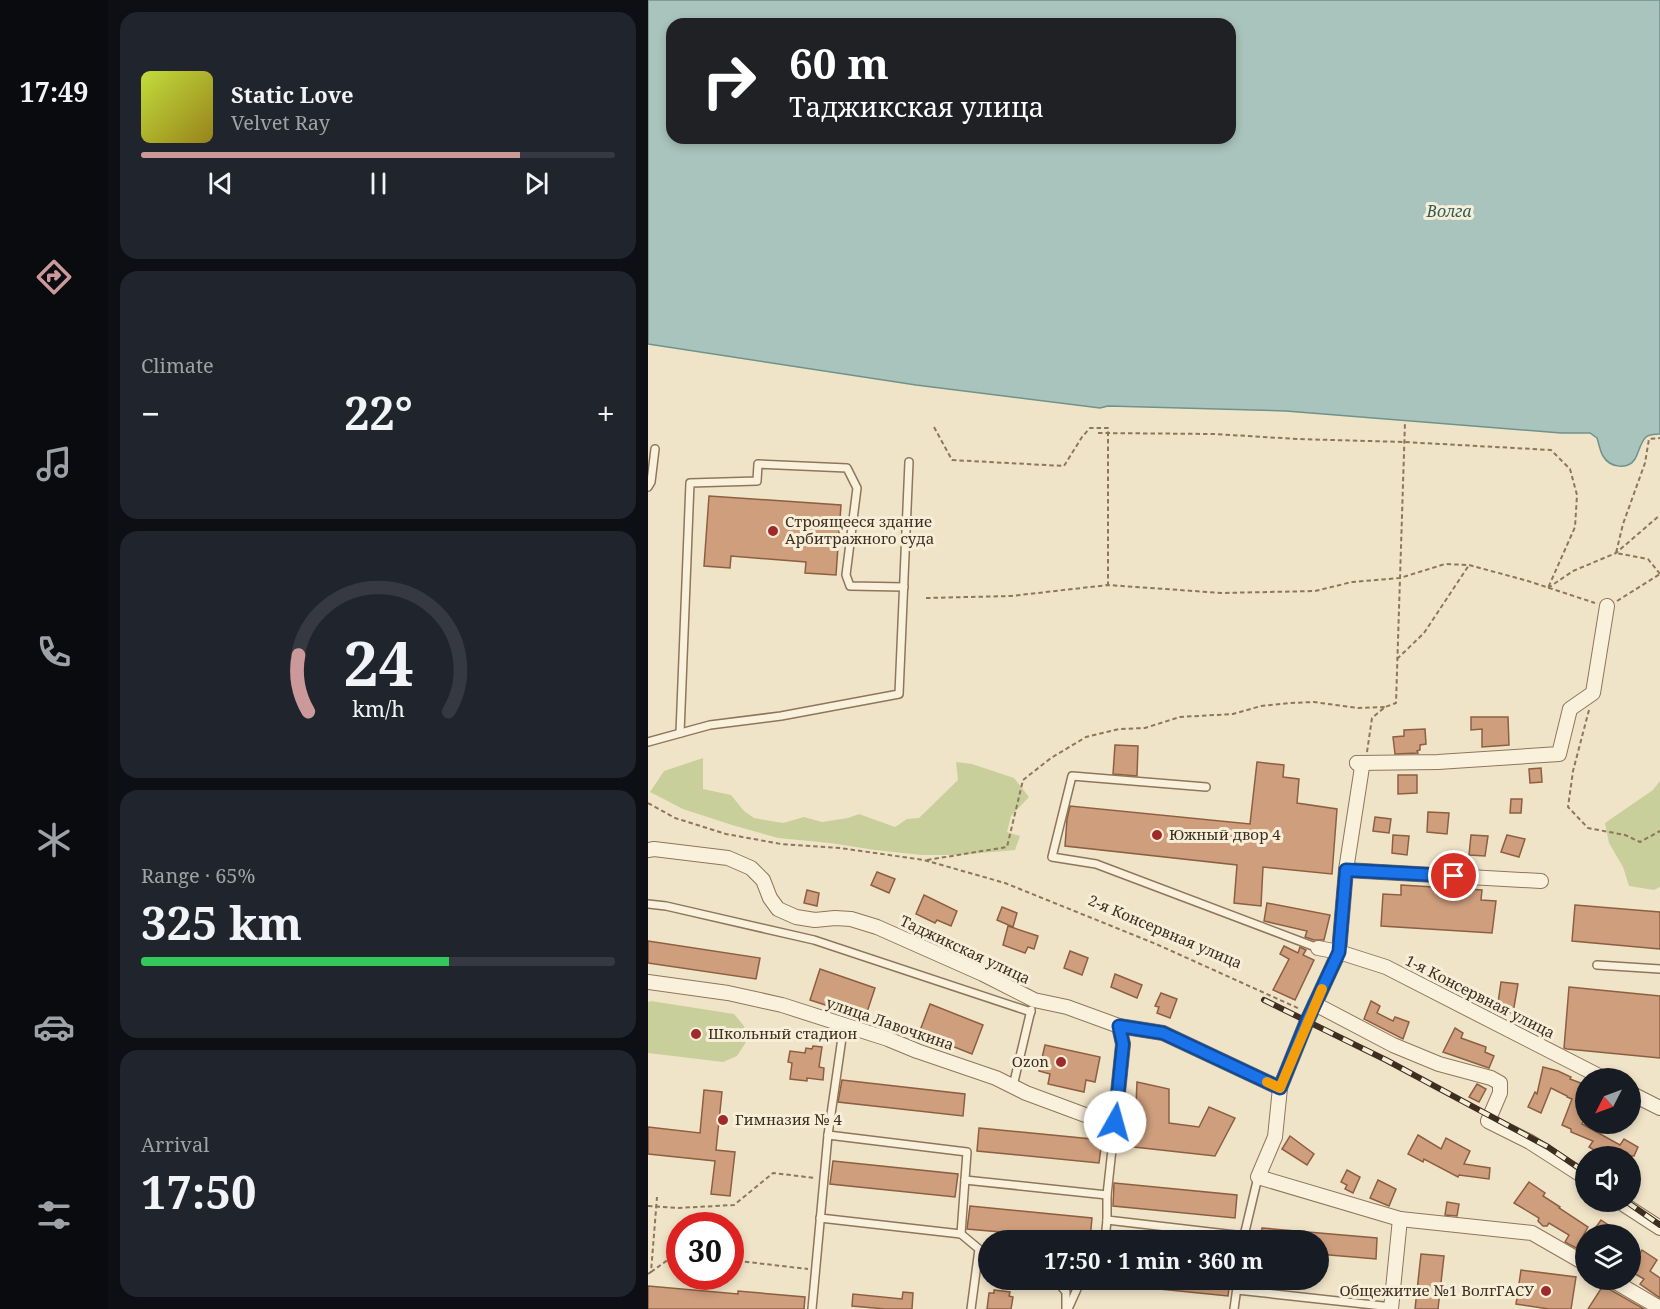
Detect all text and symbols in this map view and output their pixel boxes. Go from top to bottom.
text: 60 m [789,34,889,91]
icon: right [690,42,768,120]
text: 17:49 [19,73,89,110]
text: Static Love [231,79,354,109]
text: Таджикская улица [789,88,1044,125]
text: Velvet Ray [231,109,330,136]
icon: previous [204,167,237,200]
icon: pause [362,167,395,200]
icon: next [520,167,553,200]
water label: Волга [1425,200,1472,222]
icon: directions [33,256,75,298]
text: Climate [141,352,214,379]
text: 22° [344,382,413,443]
text: − [141,391,160,436]
text: + [597,391,615,436]
icon: music [33,443,75,485]
place label: Строящееся здание Арбитражного суда [785,511,934,548]
marker: Строящееся здание Арбитражного суда [766,524,780,538]
text: 24 [343,619,413,704]
icon: phone [33,631,75,673]
text: km/h [352,694,405,723]
icon: climate [33,819,75,861]
place label: Южный двор 4 [1169,824,1281,844]
marker: Южный двор 4 [1150,828,1164,842]
pin [1428,850,1479,901]
icon: arrive [1437,859,1470,892]
text: Range · 65% [141,862,255,889]
street label: 2-я Консервная улица [1085,890,1245,973]
text: 325 km [141,892,302,953]
street label: Таджикская улица [897,910,1034,988]
street label: 1-я Консервная улица [1402,950,1559,1043]
street label: улица Лавочкина [824,992,957,1054]
icon: car [33,1006,75,1048]
place label: Школьный стадион [708,1023,857,1043]
marker: Школьный стадион [689,1027,703,1041]
place label: Ozon [1012,1051,1049,1071]
marker: Ozon [1054,1055,1068,1069]
north arrow [1575,1068,1641,1134]
map controls [1575,1068,1641,1290]
position arrow [1083,1090,1147,1154]
place label: Гимназия № 4 [735,1109,843,1129]
marker: Гимназия № 4 [716,1113,730,1127]
text: Arrival [141,1131,209,1158]
button: sound [1575,1146,1641,1212]
text: 17:50 [141,1161,256,1222]
icon: filters [33,1194,75,1236]
speed limit sign: 30 [666,1212,744,1290]
button: layers [1575,1224,1641,1290]
text: 17:50 · 1 min · 360 m [1044,1245,1263,1275]
place label: Общежитие №1 ВолгГАСУ [1339,1280,1534,1300]
marker: Общежитие №1 ВолгГАСУ [1539,1284,1553,1298]

